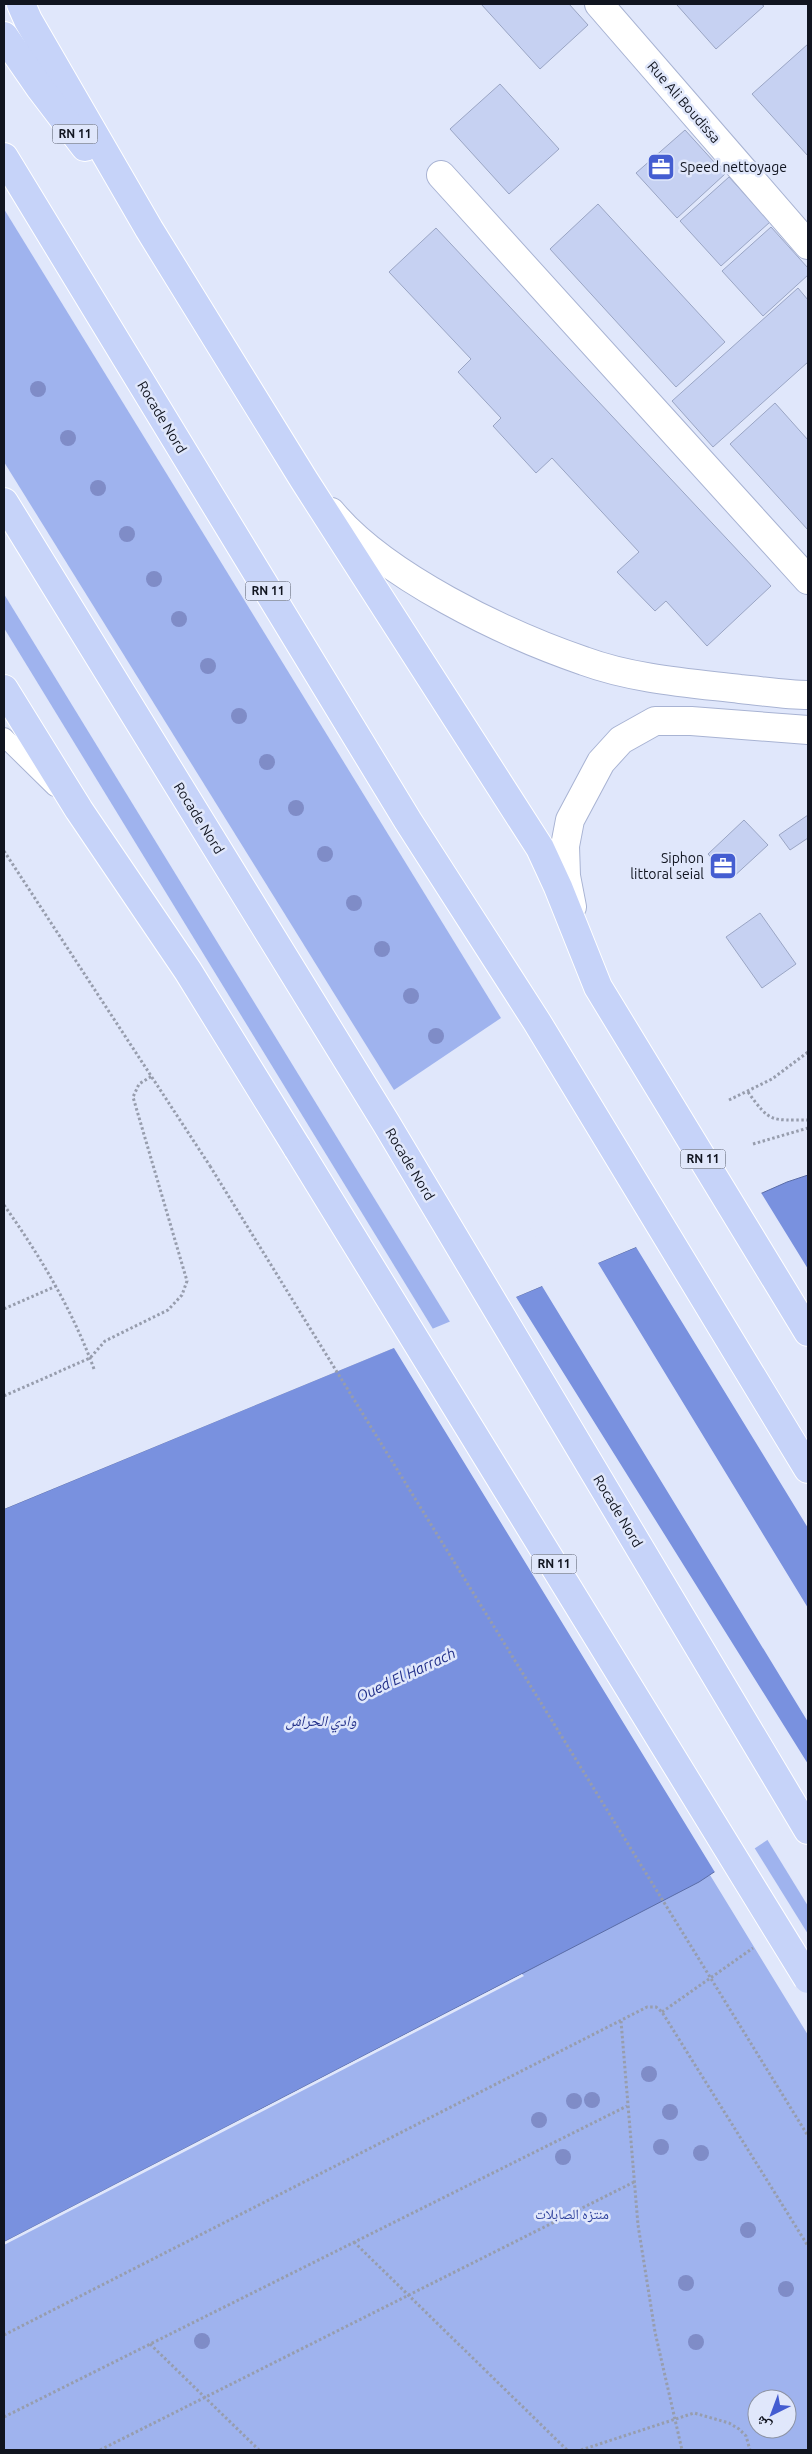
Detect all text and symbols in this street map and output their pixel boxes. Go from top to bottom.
street label: Rue Ali Boudissa [644,58,724,146]
road number: RN 11 [52,125,98,144]
office icon: Speed nettoyage [646,152,676,182]
place label: Speed nettoyage [680,159,787,175]
street label: Rocade Nord [134,378,190,456]
road number: RN 11 [246,582,290,600]
street label: Rocade Nord [171,779,227,857]
place label: Siphon littoral seial [630,850,704,882]
office icon: Siphon littoral seial [708,851,738,881]
street label: Rocade Nord [382,1125,438,1203]
road number: RN 11 [680,1150,726,1168]
street label: Rocade Nord [590,1472,646,1550]
road number: RN 11 [532,1555,576,1574]
water label: Oued El Harrach [353,1644,458,1705]
water label: وادي الحراش [285,1712,357,1733]
park label: منتزه الصابلات [535,2206,609,2223]
north arrow [747,2389,797,2439]
text: ش [752,2412,775,2435]

